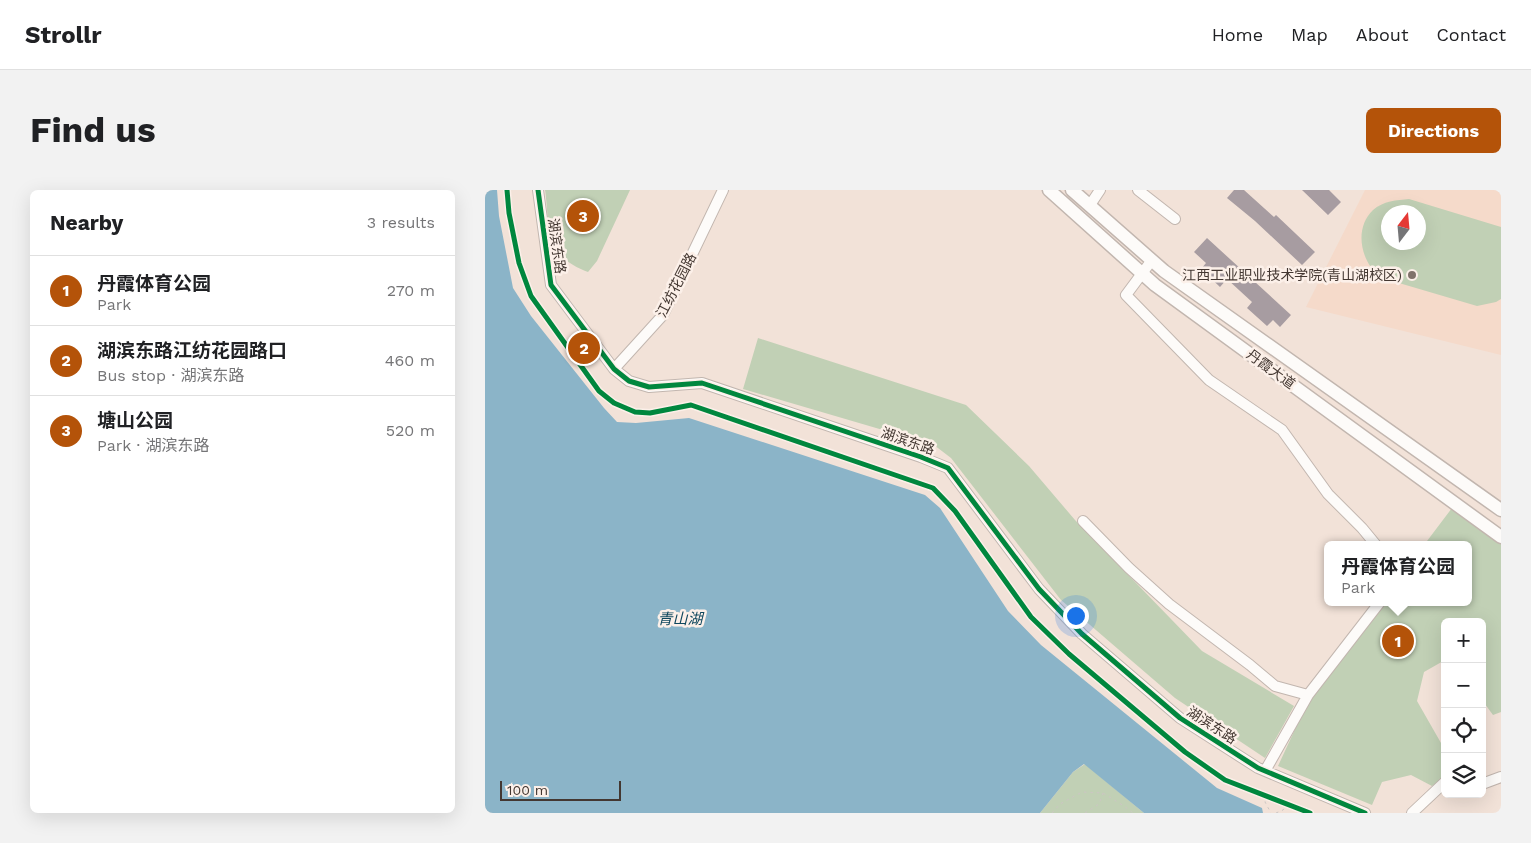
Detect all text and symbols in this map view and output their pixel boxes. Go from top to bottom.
text: Strollr [25,21,102,49]
text: Home [1212,24,1263,45]
text: Map [1291,24,1328,45]
text: About [1356,24,1408,45]
text: Contact [1436,24,1506,45]
button: Directions [1366,108,1501,153]
text: Find us [30,109,156,151]
pin: 3 [567,197,599,235]
north arrow [1381,205,1426,250]
text: Nearby [50,210,123,235]
text: 3 results [367,213,435,232]
street label: 湖滨东路 [545,217,569,275]
street label: 江纺花园路 [653,250,699,320]
place label: 江西工业职业技术学院(青山湖校区) [1182,267,1402,283]
marker: 江西工业职业技术学院(青山湖校区) [1406,269,1418,281]
text: 丹霞体育公园 [97,272,211,295]
text: 1 [63,281,69,300]
text: 270 m [387,281,435,300]
text: Park [97,295,131,314]
pin: 2 [568,329,600,367]
text: 湖滨东路江纺花园路口 [97,339,287,362]
street label: 丹霞大道 [1244,346,1298,392]
text: 2 [61,351,71,370]
text: 460 m [385,351,435,370]
text: Bus stop · 湖滨东路 [97,366,245,385]
text: 塘山公园 [97,409,173,432]
text: 3 [61,421,71,440]
text: 520 m [386,421,435,440]
street label: 湖滨东路 [879,424,937,458]
text: Park · 湖滨东路 [97,436,210,455]
popup [1324,541,1472,606]
text: 丹霞体育公园 [1341,555,1455,578]
text: Park [1341,578,1375,597]
your location [1063,603,1089,629]
water label: 青山湖 [657,610,704,628]
map controls [1441,618,1486,798]
button: + [1441,618,1486,663]
pin: 1 [1382,622,1414,660]
button: − [1441,663,1486,708]
street label: 湖滨东路 [1184,703,1240,747]
button: locate [1441,708,1486,753]
button: layers [1441,753,1486,798]
scale bar [500,778,621,801]
text: 100 m [507,782,548,798]

